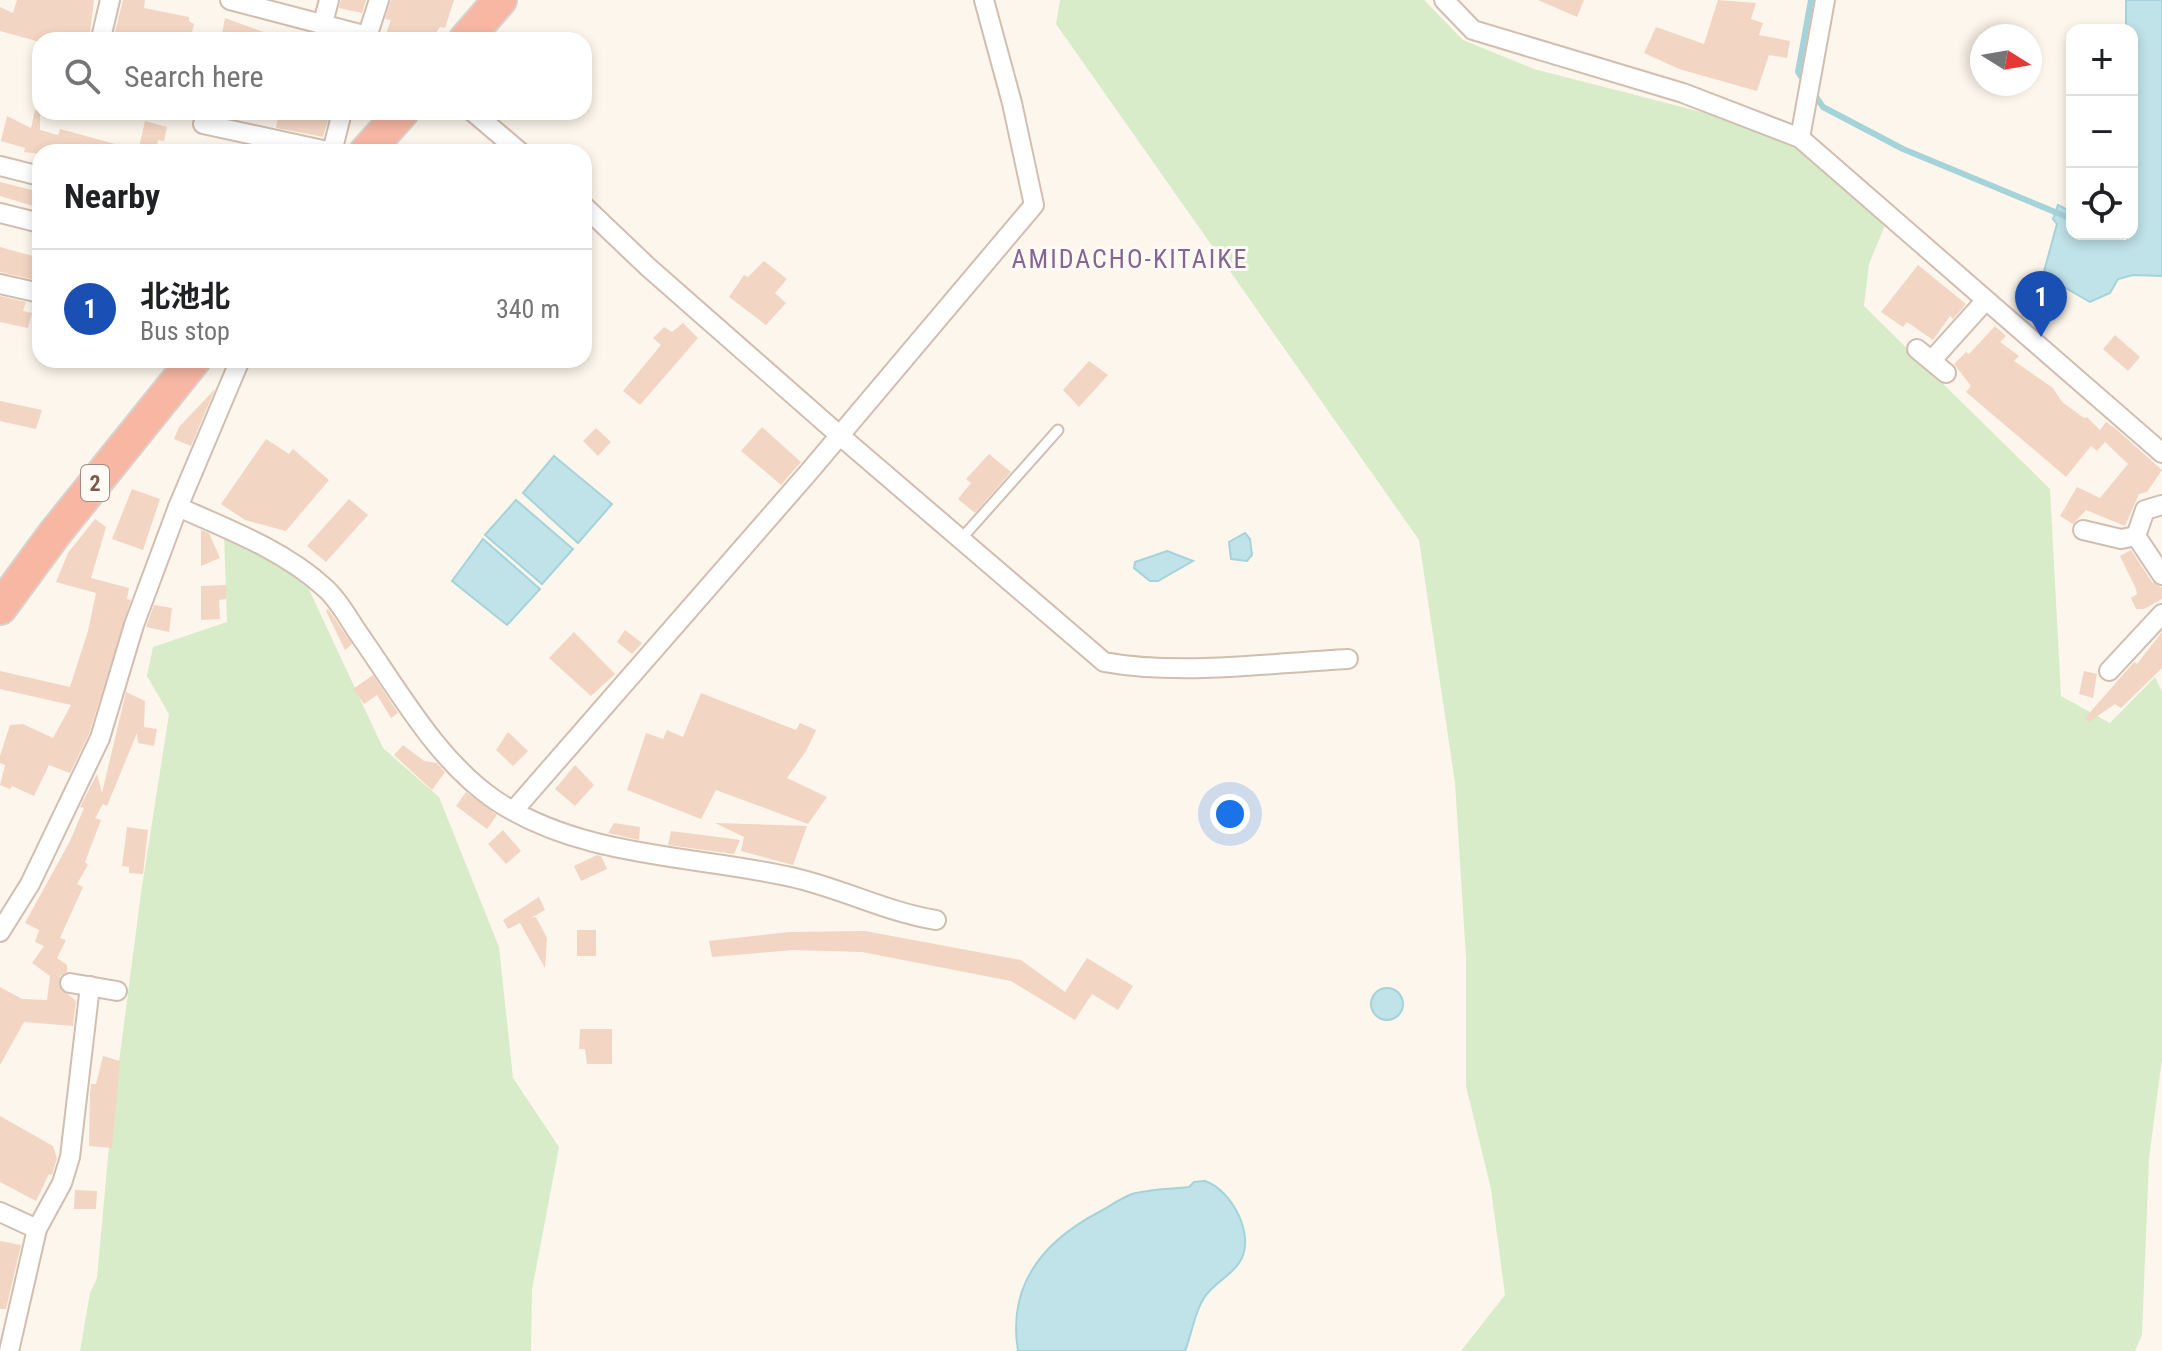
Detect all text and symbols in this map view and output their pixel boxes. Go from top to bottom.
north arrow [1970,24,2042,96]
map controls [2066,24,2138,240]
button: + [2066,24,2138,96]
search box [32,32,592,120]
icon: search [60,54,104,98]
text: Search here [124,59,264,94]
button: − [2066,96,2138,168]
button: locate [2066,168,2138,240]
text: Nearby [64,176,160,216]
district label: AMIDACHO-KITAIKE [1012,244,1248,274]
pin: 1 [2015,271,2067,337]
text: 北池北 [140,279,230,314]
text: 1 [83,294,97,324]
text: 340 m [496,294,560,324]
text: Bus stop [140,316,230,346]
road number: 2 [81,465,109,501]
your location [1210,794,1250,834]

